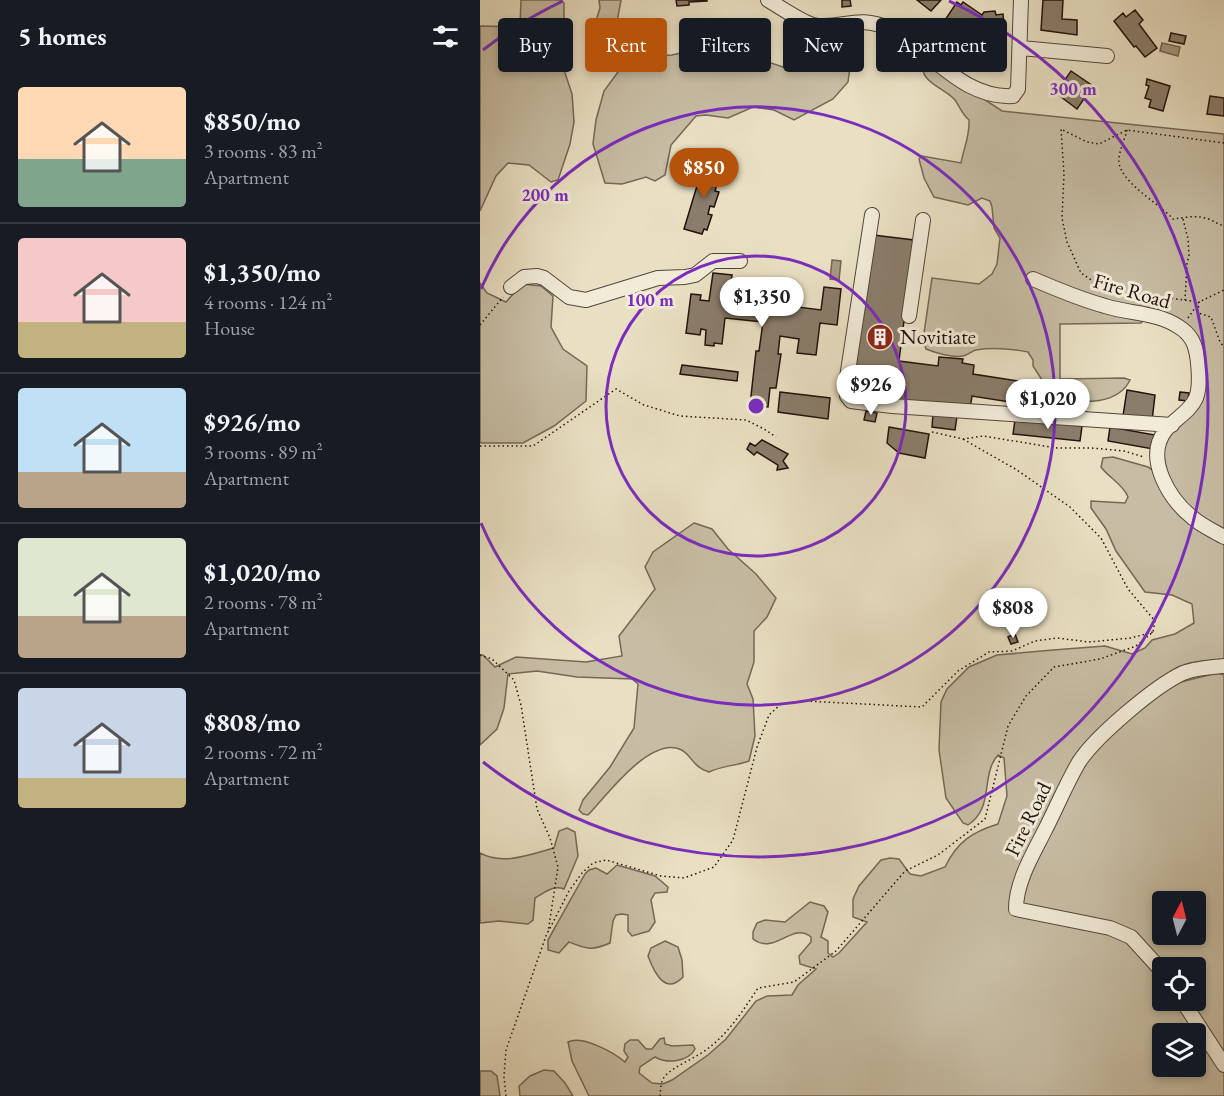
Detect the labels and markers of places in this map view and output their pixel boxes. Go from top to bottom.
pin: $850 [668,148,740,199]
pin: $1,350 [713,277,811,328]
building icon: Novitiate [865,322,895,352]
place label: Novitiate [900,323,976,350]
pin: $926 [835,365,907,416]
pin: $1,020 [999,379,1097,430]
centre of rings [746,396,766,416]
pin: $808 [977,588,1049,639]

